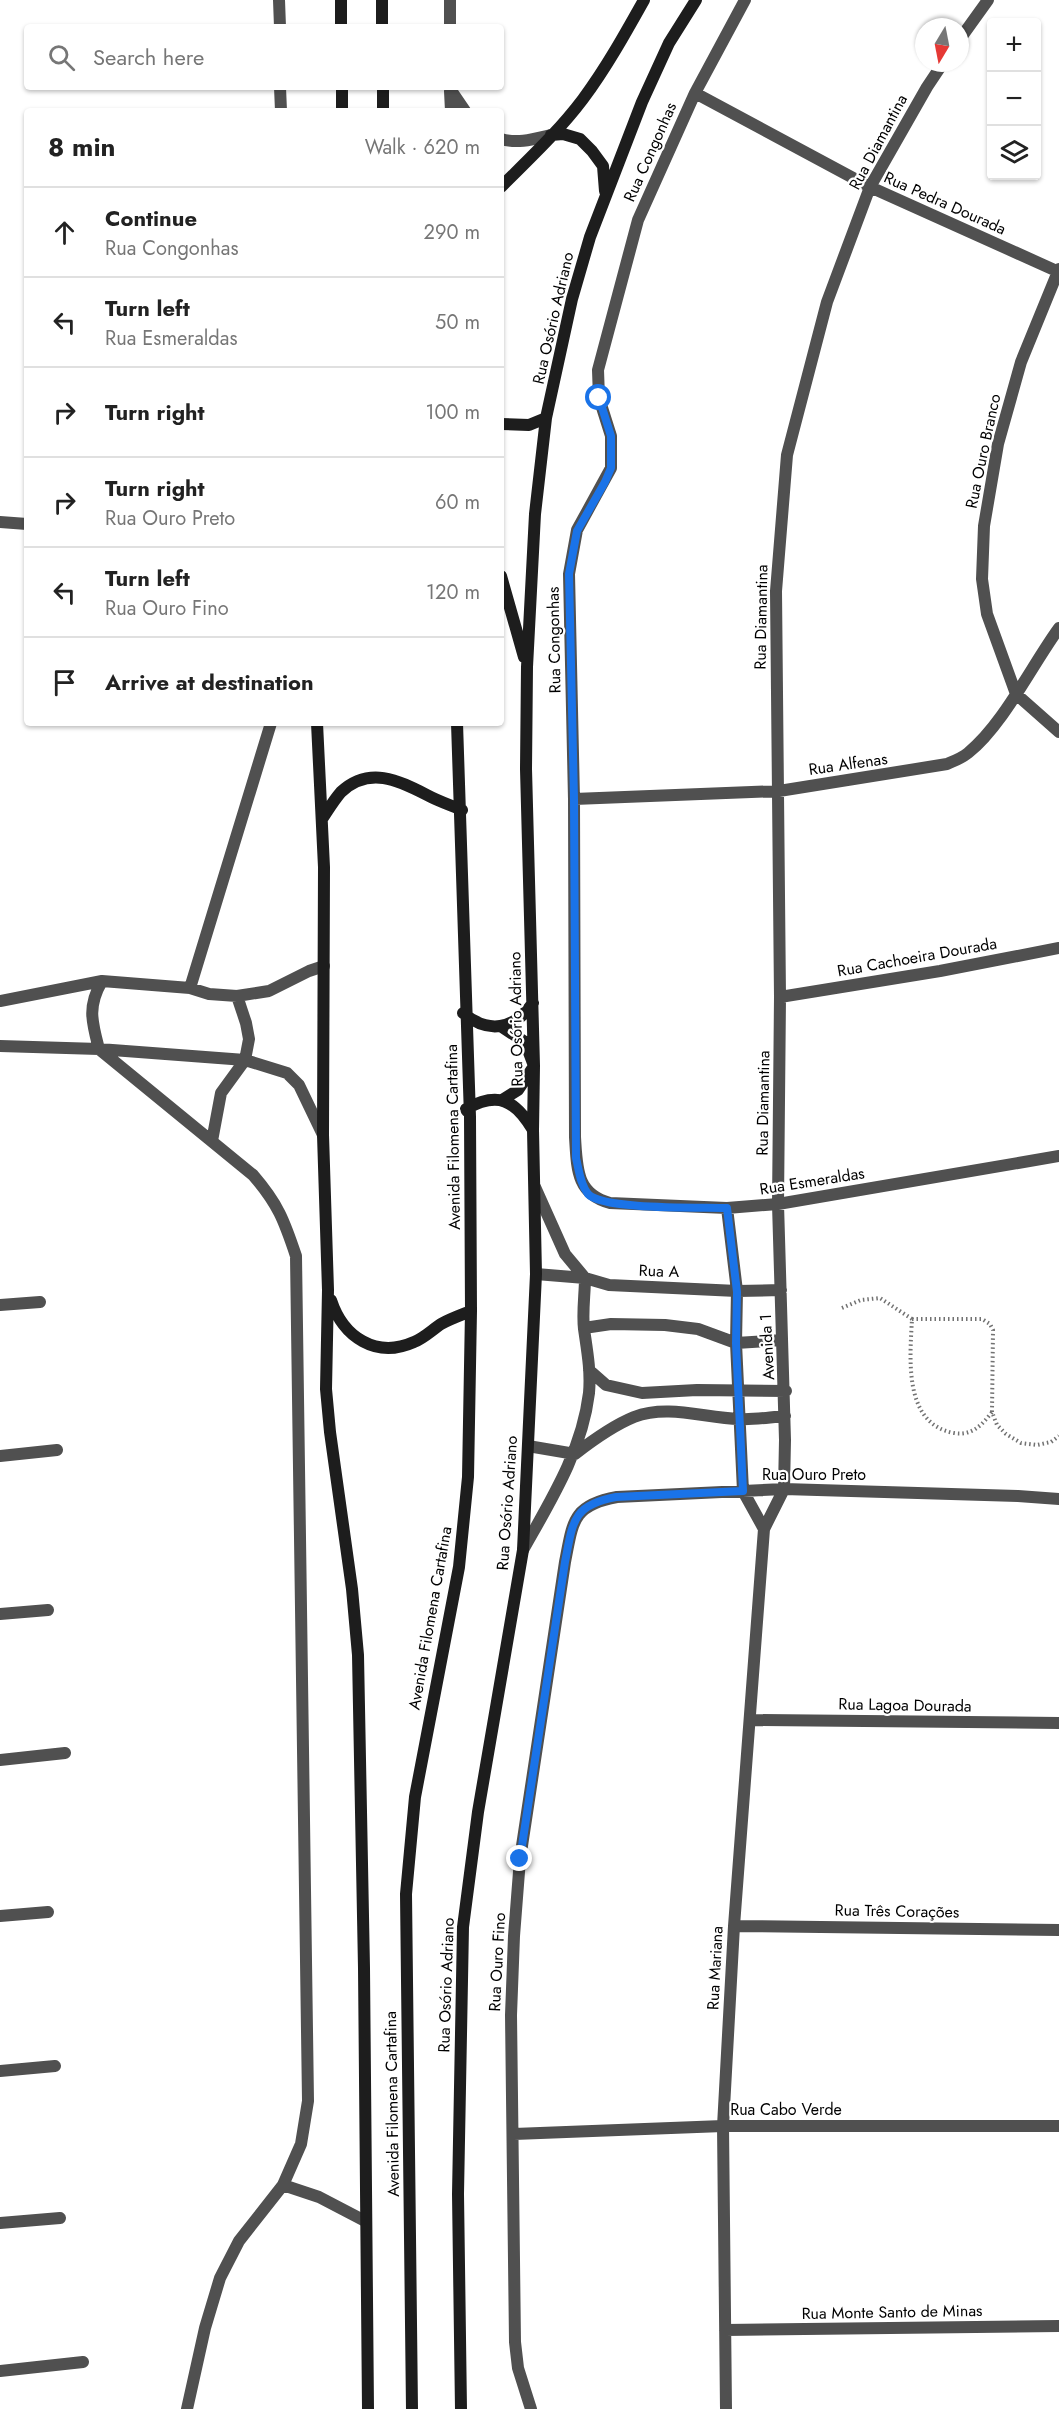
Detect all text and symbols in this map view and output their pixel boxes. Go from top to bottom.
north arrow [915,18,969,72]
map controls [987,18,1041,180]
button: + [987,18,1041,72]
search box [24,24,504,90]
icon: search [45,41,78,74]
text: Search here [93,41,204,73]
button: − [987,72,1041,126]
street label: Rua Diamantina [843,90,913,194]
street label: Rua Congonhas [618,99,682,205]
button: layers [987,126,1041,180]
text: 8 min [48,128,116,166]
text: Walk · 620 m [365,133,480,162]
street label: Rua Pedra Dourada [880,166,1010,240]
text: Continue [105,202,197,234]
icon: ahead [48,216,81,249]
text: 290 m [424,218,480,247]
text: Rua Congonhas [105,234,238,263]
street label: Rua Osório Adriano [527,249,579,386]
text: Turn left [105,292,190,324]
icon: left [48,306,81,339]
text: 50 m [435,308,480,337]
text: Rua Esmeraldas [105,324,237,353]
route start [585,384,611,410]
street label: Rua Ouro Branco [960,391,1006,510]
icon: right [48,396,81,429]
text: Turn right [105,396,205,428]
text: 100 m [425,398,480,427]
text: Turn right [105,472,205,504]
icon: right [48,486,81,519]
text: 60 m [435,488,480,517]
text: Rua Ouro Preto [105,504,235,533]
text: Turn left [105,562,190,594]
street label: Rua Diamantina [749,564,773,670]
icon: left [48,576,81,609]
text: 120 m [426,578,480,607]
street label: Rua Congonhas [542,586,566,694]
text: Rua Ouro Fino [105,594,229,623]
icon: arrive [48,666,81,699]
text: Arrive at destination [105,666,314,698]
street label: Rua Alfenas [807,747,889,781]
street label: Rua Cachoeira Dourada [835,932,999,982]
street label: Rua Osório Adriano [503,951,529,1087]
street label: Avenida Filomena Cartafina [440,1044,466,1230]
street label: Rua Diamantina [751,1050,775,1156]
street label: Rua Esmeraldas [758,1161,866,1201]
street label: Rua A [638,1259,680,1283]
street label: Avenida 1 [754,1313,780,1381]
street label: Rua Osório Adriano [491,1435,523,1571]
street label: Rua Ouro Preto [762,1463,866,1486]
street label: Avenida Filomena Cartafina [403,1525,457,1711]
street label: Rua Lagoa Dourada [838,1692,972,1718]
route end [506,1845,532,1871]
street label: Rua Três Corações [834,1898,960,1924]
street label: Rua Ouro Fino [483,1912,511,2012]
street label: Rua Osório Adriano [432,1917,460,2053]
street label: Rua Mariana [701,1925,729,2011]
street label: Avenida Filomena Cartafina [379,2011,405,2197]
street label: Rua Cabo Verde [730,2098,842,2121]
street label: Rua Monte Santo de Minas [801,2299,983,2325]

